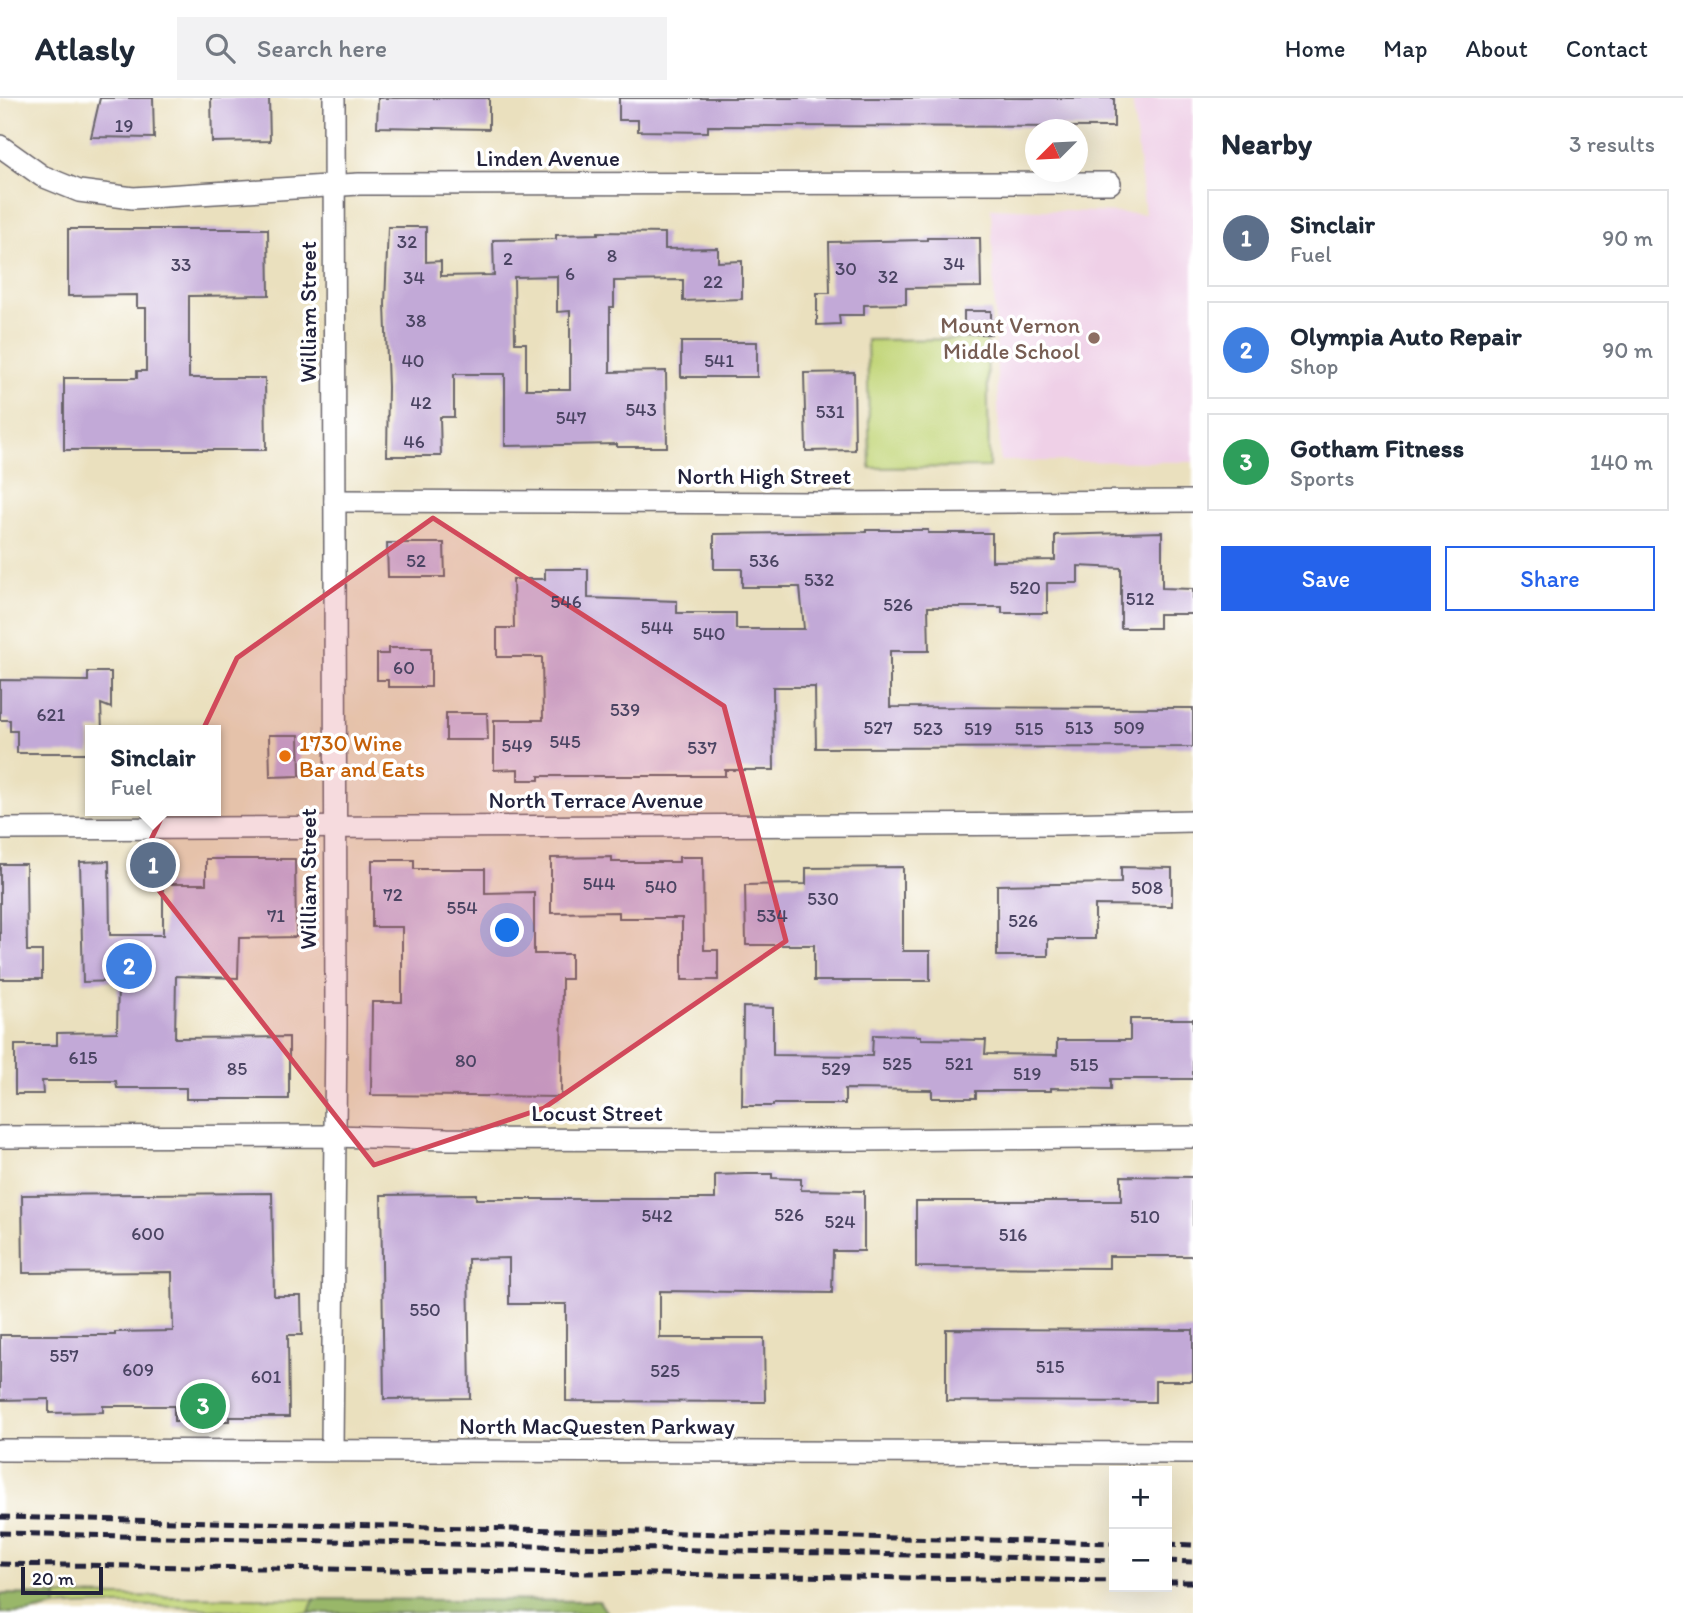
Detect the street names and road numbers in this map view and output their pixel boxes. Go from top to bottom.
street label: Linden Avenue [476,144,620,172]
street label: William Street [294,241,322,383]
street label: North High Street [677,462,851,490]
street label: North Terrace Avenue [489,786,703,814]
street label: William Street [294,808,322,950]
street label: Locust Street [531,1099,663,1127]
street label: North MacQuesten Parkway [459,1412,735,1440]

